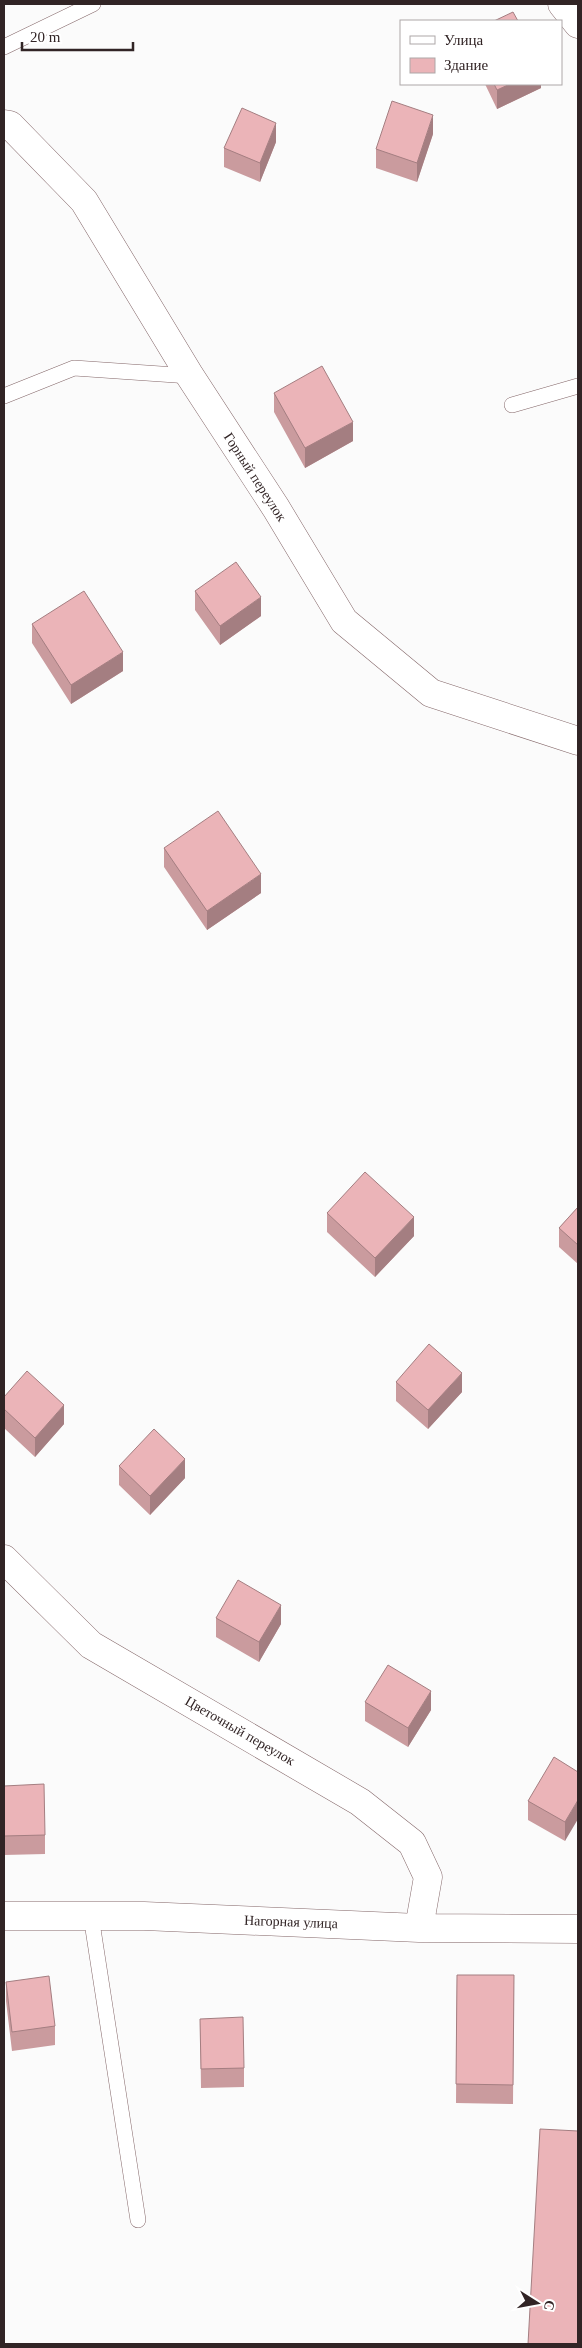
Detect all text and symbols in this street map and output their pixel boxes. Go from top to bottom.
scale bar [22,20,134,52]
legend [400,20,562,85]
text: 20 m [30,29,61,45]
text: Улица [444,32,483,48]
text: Здание [444,57,488,73]
street label: Горный переулок [221,430,289,524]
street label: Цветочный переулок [183,1693,298,1769]
street label: Нагорная улица [244,1913,339,1931]
north arrow [512,2278,562,2328]
text: С [541,2299,558,2312]

